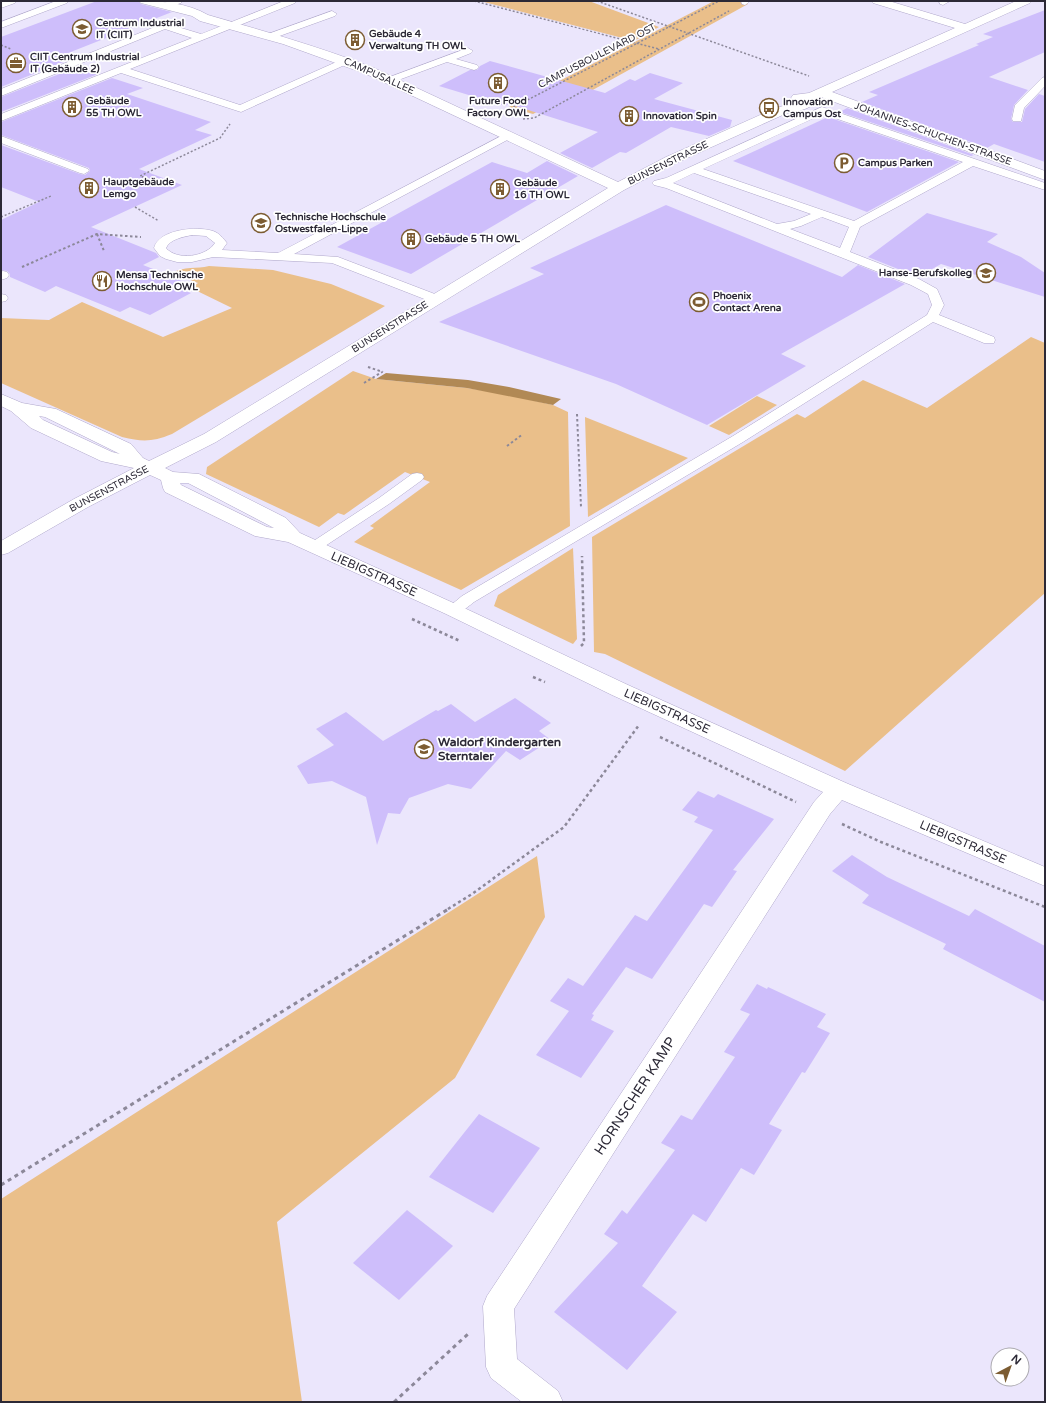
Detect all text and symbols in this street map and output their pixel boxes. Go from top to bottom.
place label: Centrum Industrial IT (CIIT) [96,17,184,41]
school or university icon: Centrum Industrial IT (CIIT) [71,18,93,40]
street label: CAMPUSBOULEVARD OST [536,21,658,91]
place label: Gebäude 4 Verwaltung TH OWL [369,28,466,52]
building icon: Gebäude 4 Verwaltung TH OWL [344,29,366,51]
place label: CIIT Centrum Industrial IT (Gebäude 2) [30,51,140,75]
office icon: CIIT Centrum Industrial IT (Gebäude 2) [5,52,27,74]
street label: CAMPUSALLEE [342,55,416,97]
building icon: Future Food Factory OWL [487,72,509,94]
place label: Gebäude 55 TH OWL [86,95,142,119]
place label: Future Food Factory OWL [467,95,529,119]
building icon: Gebäude 55 TH OWL [61,96,83,118]
place label: Innovation Campus Ost [783,96,841,120]
bus stop icon: Innovation Campus Ost [758,97,780,119]
street label: JOHANNES-SCHUCHEN-STRASSE [853,100,1013,168]
building icon: Innovation Spin [618,105,640,127]
place label: Innovation Spin [643,110,717,122]
street label: BUNSENSTRASSE [626,138,710,188]
parking icon: Campus Parken [833,152,855,174]
place label: Campus Parken [858,157,933,169]
place label: Hauptgebäude Lemgo [103,176,174,200]
building icon: Hauptgebäude Lemgo [78,177,100,199]
place label: Gebäude 16 TH OWL [514,177,570,201]
building icon: Gebäude 16 TH OWL [489,178,511,200]
place label: Technische Hochschule Ostwestfalen-Lippe [274,211,386,235]
school or university icon: Technische Hochschule Ostwestfalen-Lippe [250,212,272,234]
building icon: Gebäude 5 TH OWL [400,228,422,250]
place label: Gebäude 5 TH OWL [425,233,520,245]
school or university icon: Hanse-Berufskolleg [975,262,997,284]
place label: Hanse-Berufskolleg [879,267,972,279]
place label: Mensa Technische Hochschule OWL [116,269,204,293]
restaurant icon: Mensa Technische Hochschule OWL [91,270,113,292]
place label: Phoenix Contact Arena [713,290,782,314]
sports icon: Phoenix Contact Arena [688,291,710,313]
street label: BUNSENSTRASSE [349,299,431,355]
street label: BUNSENSTRASSE [67,463,151,515]
street label: LIEBIGSTRASSE [329,549,420,599]
street label: LIEBIGSTRASSE [622,686,713,736]
place label: Waldorf Kindergarten Sterntaler [438,735,561,763]
school or university icon: Waldorf Kindergarten Sterntaler [413,738,435,760]
street label: LIEBIGSTRASSE [917,817,1009,867]
street label: HORNSCHER KAMP [591,1034,679,1158]
north arrow [990,1347,1030,1387]
text: N [1009,1352,1024,1368]

